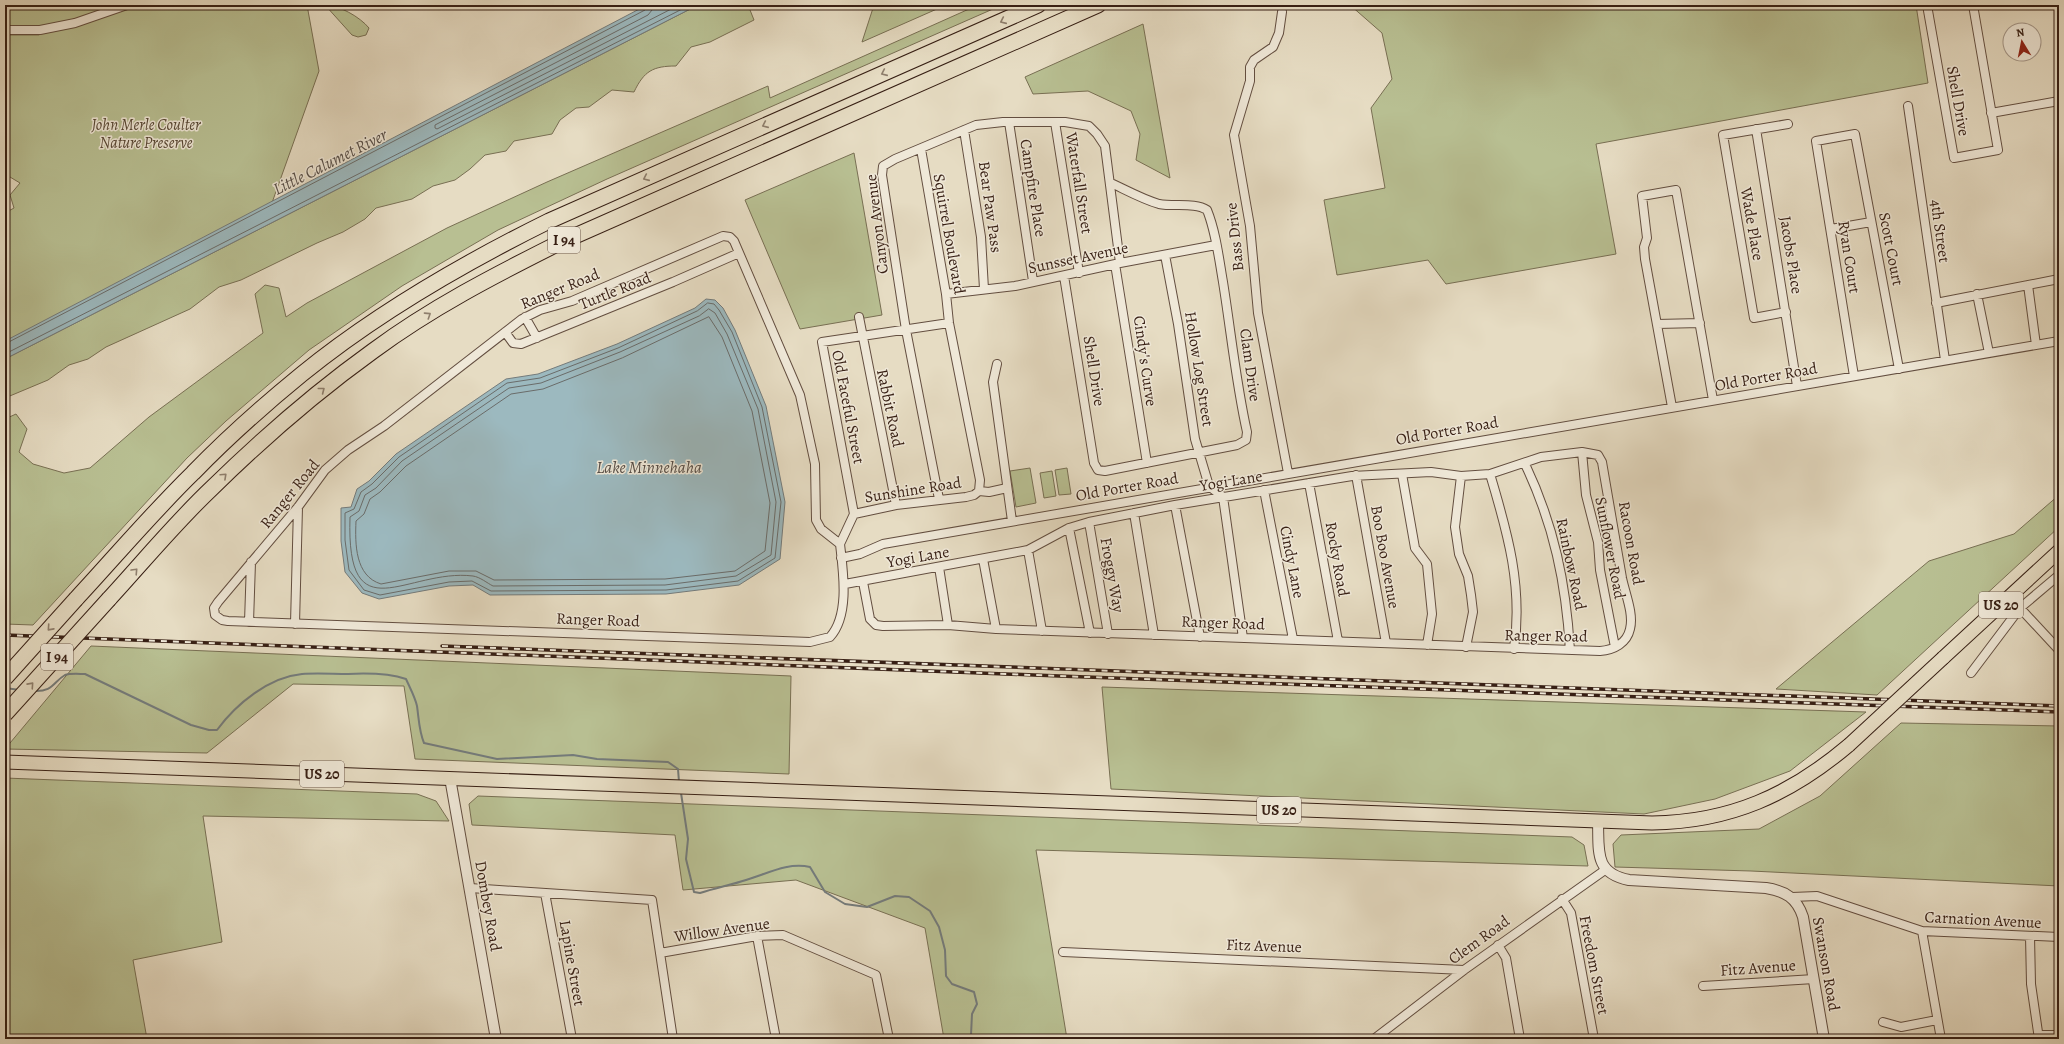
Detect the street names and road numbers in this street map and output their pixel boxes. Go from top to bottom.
street label: Shell Drive [1941,64,1975,138]
street label: Waterfall Street [1060,130,1098,235]
street label: Campfire Place [1014,137,1052,239]
street label: Bear Paw Pass [973,160,1007,254]
street label: Squirrel Boulevard [928,172,970,296]
street label: Canyon Avenue [860,173,894,275]
street label: Wade Place [1735,185,1769,262]
street label: 4th Street [1925,198,1955,264]
street label: Bass Drive [1220,202,1250,272]
street label: Scott Court [1873,211,1909,287]
street label: Jacobs Place [1774,215,1808,295]
street label: Ryan Court [1832,219,1866,295]
road number: I 94 [548,227,580,253]
street label: Sunsset Avenue [1026,237,1130,279]
street label: Ranger Road [517,263,603,315]
street label: Turtle Road [576,266,655,315]
street label: Hollow Log Street [1179,310,1219,428]
street label: Cindy's Curve [1128,314,1162,408]
street label: Clam Drive [1234,327,1266,403]
street label: Shell Drive [1078,334,1110,408]
street label: Old Faceful Street [826,348,870,466]
street label: Old Porter Road [1713,357,1820,397]
street label: Rabbit Road [871,367,909,450]
street label: Old Porter Road [1394,411,1501,451]
street label: Ranger Road [255,454,325,533]
street label: Yogi Lane [1197,465,1264,497]
street label: Old Porter Road [1074,467,1181,507]
street label: Sunshine Road [863,471,963,509]
street label: Sunflower Road [1589,495,1631,601]
street label: Racoon Road [1613,499,1649,587]
street label: Boo Boo Avenue [1365,504,1405,610]
street label: Rainbow Road [1550,516,1592,613]
street label: Rocky Road [1320,520,1354,599]
street label: Cindy Lane [1274,524,1310,600]
street label: Froggy Way [1095,536,1130,615]
street label: Yogi Lane [884,541,951,573]
road number: US 20 [1979,592,2023,618]
street label: Ranger Road [556,608,640,632]
street label: Ranger Road [1181,611,1265,635]
street label: Ranger Road [1504,624,1588,648]
road number: I 94 [41,644,73,670]
road number: US 20 [300,761,344,787]
road number: US 20 [1257,797,1301,823]
street label: Dombey Road [469,859,507,953]
street label: Carnation Avenue [1924,906,2042,934]
street label: Clem Road [1444,910,1514,970]
street label: Willow Avenue [672,912,771,948]
street label: Freedom Street [1574,914,1614,1016]
street label: Swanson Road [1807,915,1845,1013]
street label: Lapine Street [554,918,590,1008]
street label: Fitz Avenue [1226,934,1302,958]
street label: Fitz Avenue [1719,954,1797,982]

